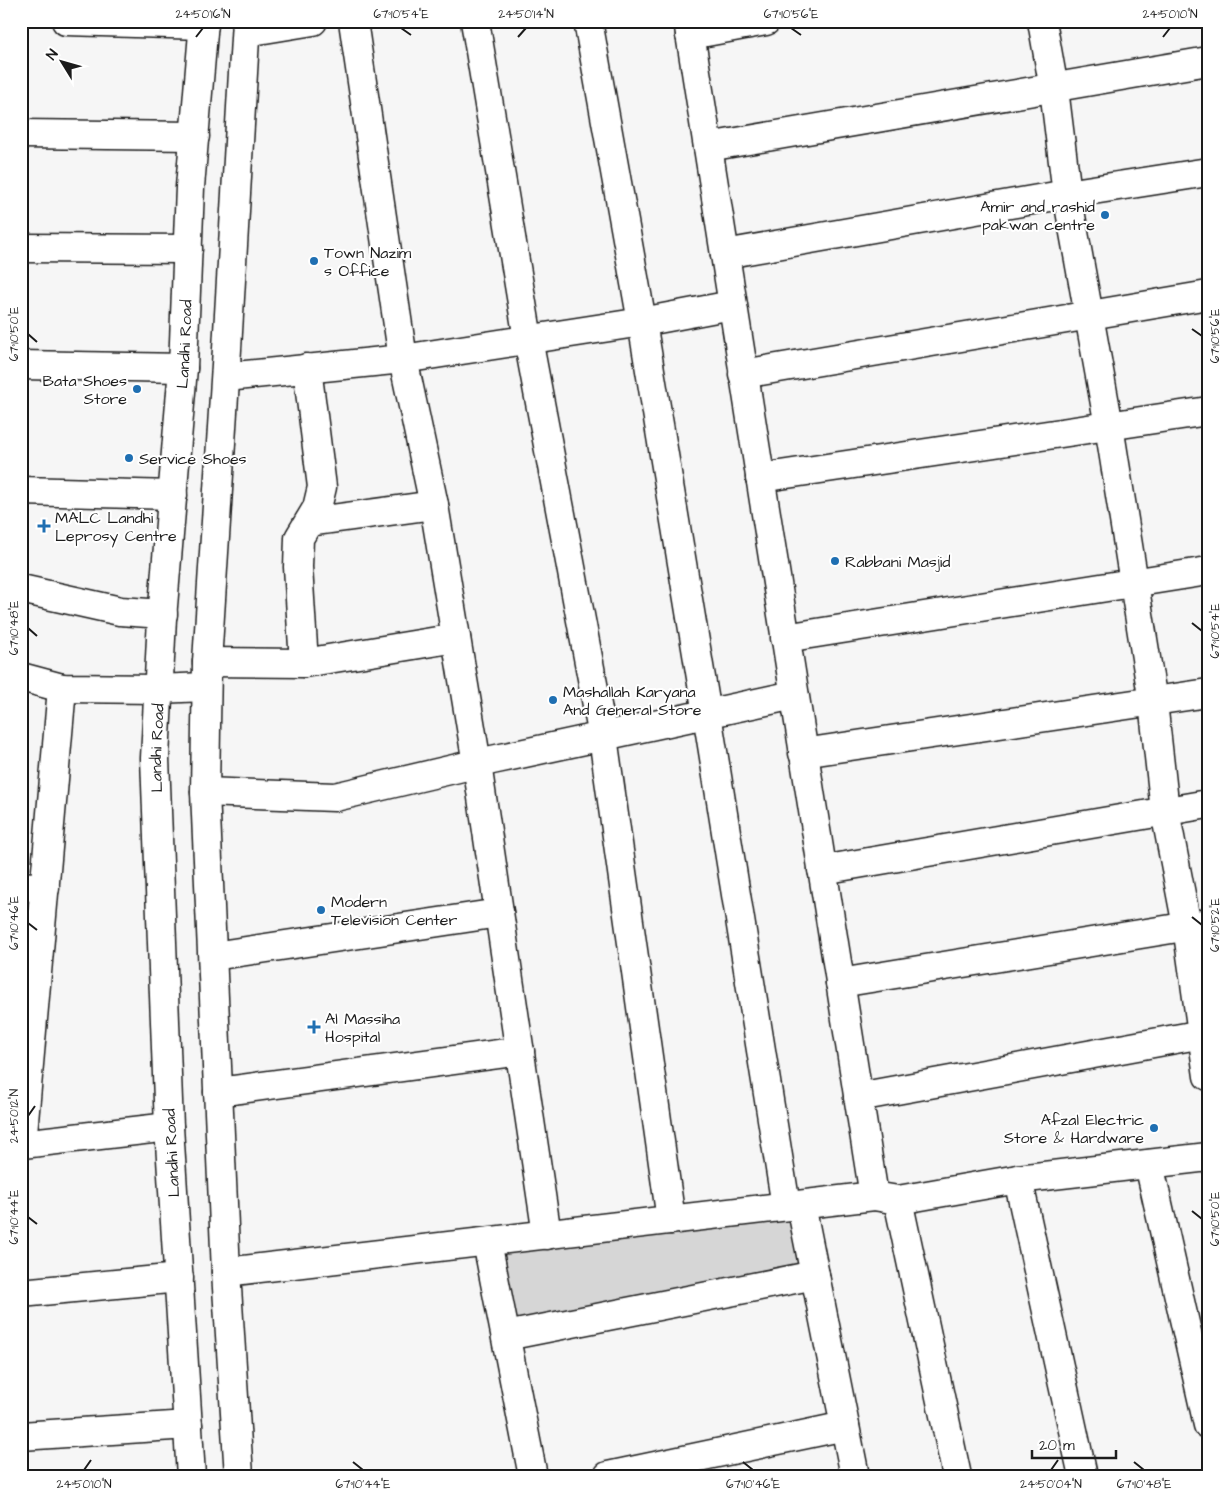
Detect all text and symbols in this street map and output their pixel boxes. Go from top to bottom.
text: 24°50'16"N [175,6,231,23]
text: 67°10'54"E [373,6,429,23]
text: 24°50'14"N [498,6,554,23]
text: 67°10'56"E [764,6,818,23]
text: 24°50'10"N [1142,6,1198,23]
north arrow [38,38,88,88]
text: N [42,45,63,64]
place label: Amir and rashid pakwan centre [980,196,1095,236]
marker: Amir and rashid pakwan centre [1099,209,1111,221]
place label: Town Nazim s Office [324,242,412,282]
marker: Town Nazim s Office [308,255,320,267]
street label: Landhi Road [171,299,198,389]
text: 67°10'50"E [6,307,23,361]
text: 67°10'56"E [1207,309,1224,363]
place label: Bata Shoes Store [43,370,127,410]
marker: Bata Shoes Store [131,383,143,395]
place label: Service Shoes [139,448,247,470]
marker: Service Shoes [123,452,135,464]
place label: MALC Landhi Leprosy Centre [55,507,177,548]
marker: MALC Landhi Leprosy Centre [37,519,51,533]
place label: Rabbani Masjid [845,551,950,573]
marker: Rabbani Masjid [829,555,841,567]
text: 67°10'48"E [6,601,23,655]
text: 67°10'54"E [1207,603,1224,659]
place label: Mashallah Karyana And General Store [563,681,702,721]
marker: Mashallah Karyana And General Store [547,694,559,706]
street label: Landhi Road [145,703,170,793]
place label: Modern Television Center [331,891,457,931]
text: 67°10'46"E [6,896,23,950]
text: 67°10'52"E [1207,898,1224,952]
marker: Modern Television Center [315,904,327,916]
place label: Al Massiha Hospital [325,1008,400,1048]
marker: Al Massiha Hospital [307,1020,321,1034]
text: 24°50'12"N [6,1088,23,1143]
street label: Landhi Road [159,1108,185,1198]
place label: Afzal Electric Store & Hardware [1004,1109,1144,1149]
marker: Afzal Electric Store & Hardware [1148,1122,1160,1134]
text: 67°10'44"E [6,1190,23,1244]
text: 67°10'50"E [1207,1192,1224,1246]
scale bar [1032,1427,1115,1459]
text: 20 m [1039,1435,1075,1456]
text: 24°50'10"N [56,1476,112,1493]
text: 67°10'44"E [336,1476,390,1493]
text: 67°10'46"E [726,1476,780,1493]
text: 24°50'04"N [1020,1476,1082,1493]
text: 67°10'48"E [1117,1476,1171,1493]

